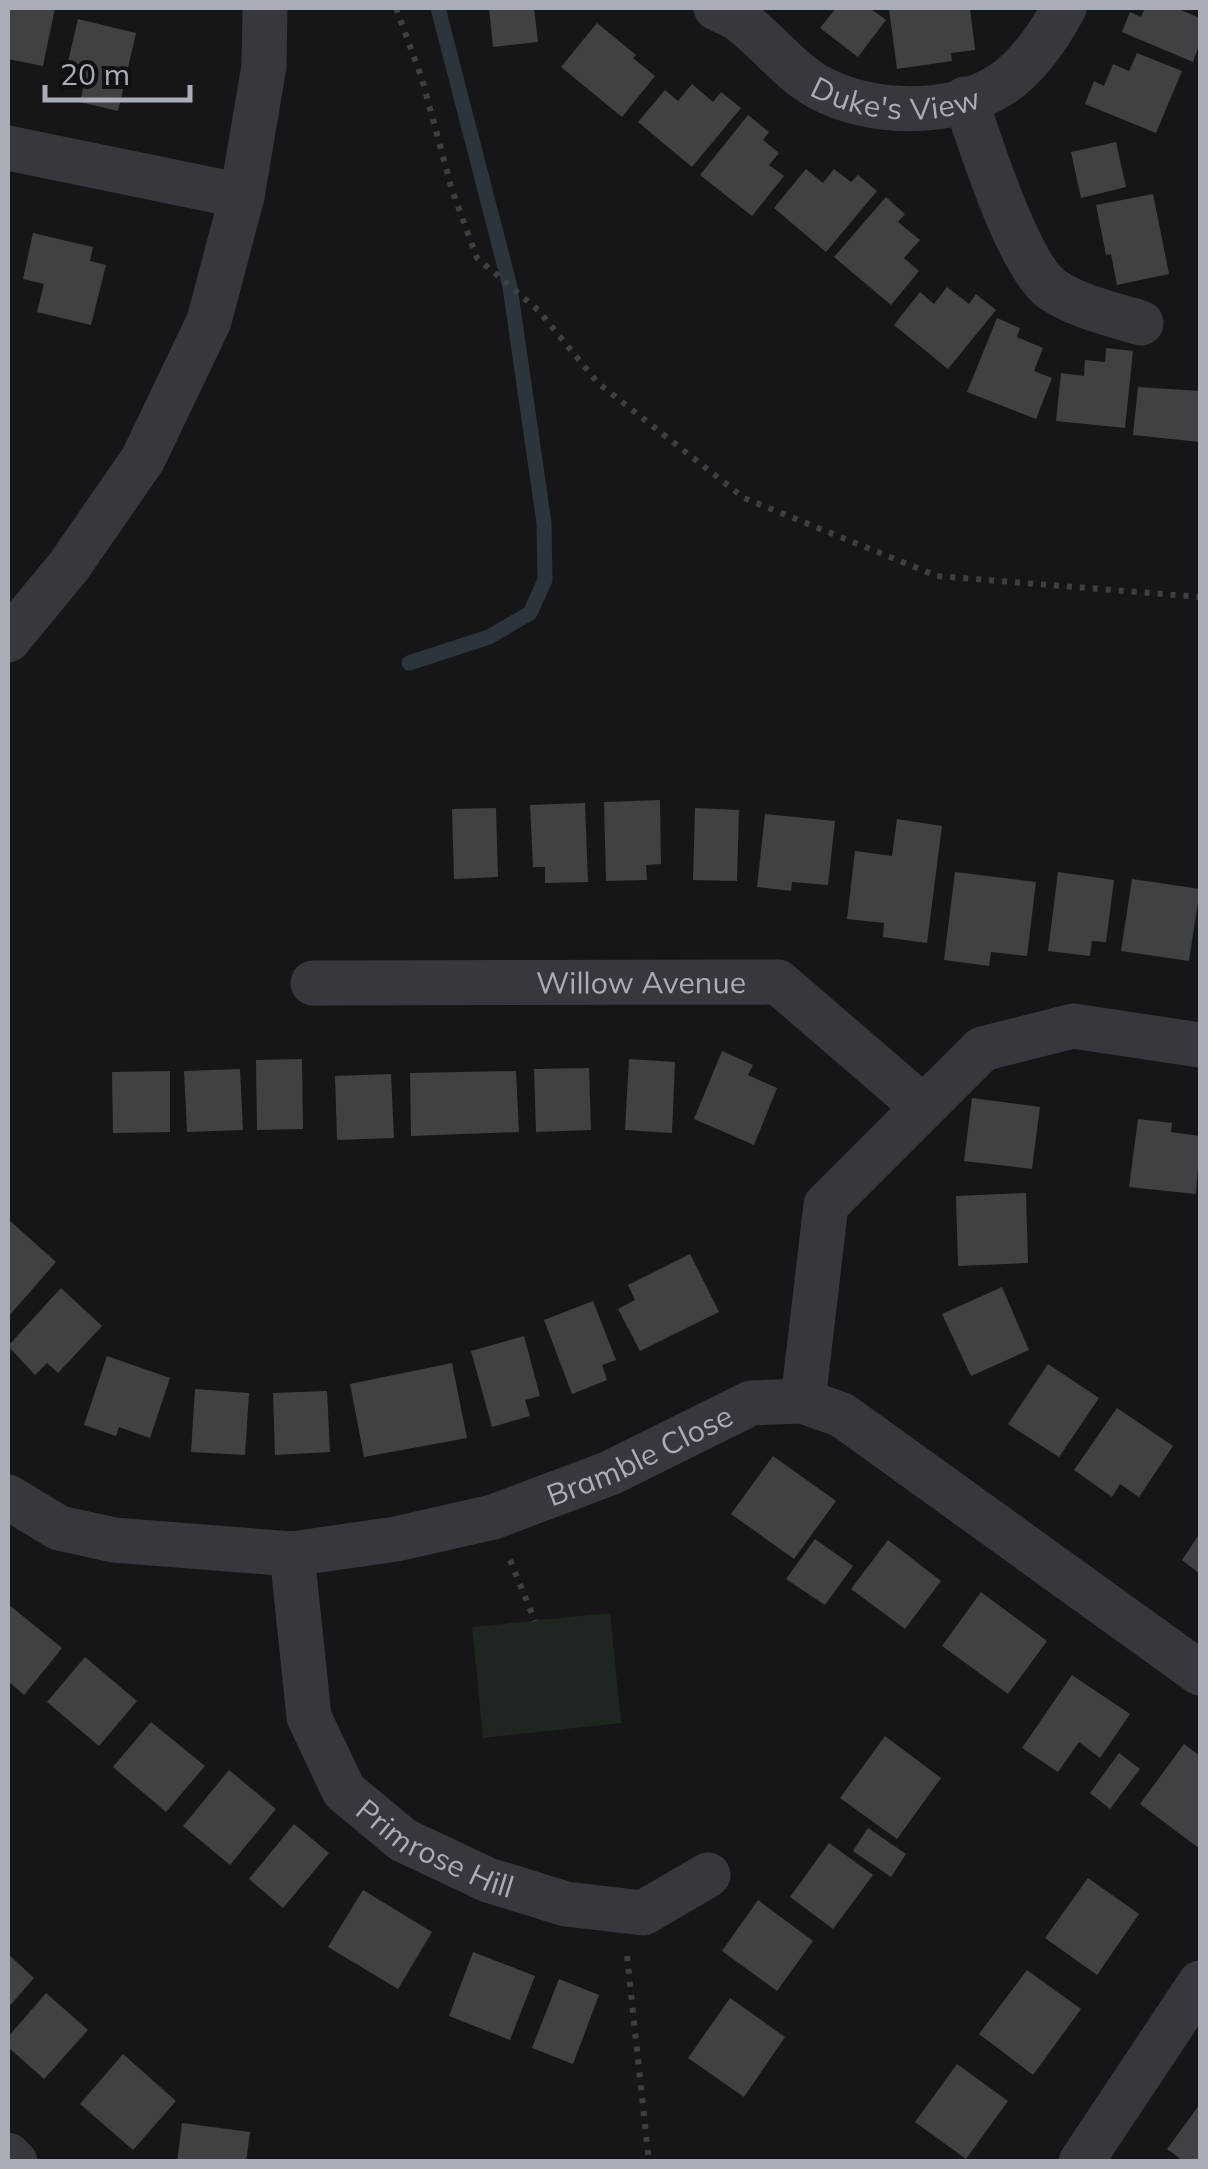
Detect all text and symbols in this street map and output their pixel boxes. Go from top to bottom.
scale bar [45,40,190,102]
text: 20 m [60,55,130,93]
street label: Duke's View [805,68,985,128]
street label: Willow Avenue [536,963,746,1002]
street label: Bramble Close [541,1396,739,1514]
street label: Primrose Hill [349,1790,519,1906]

